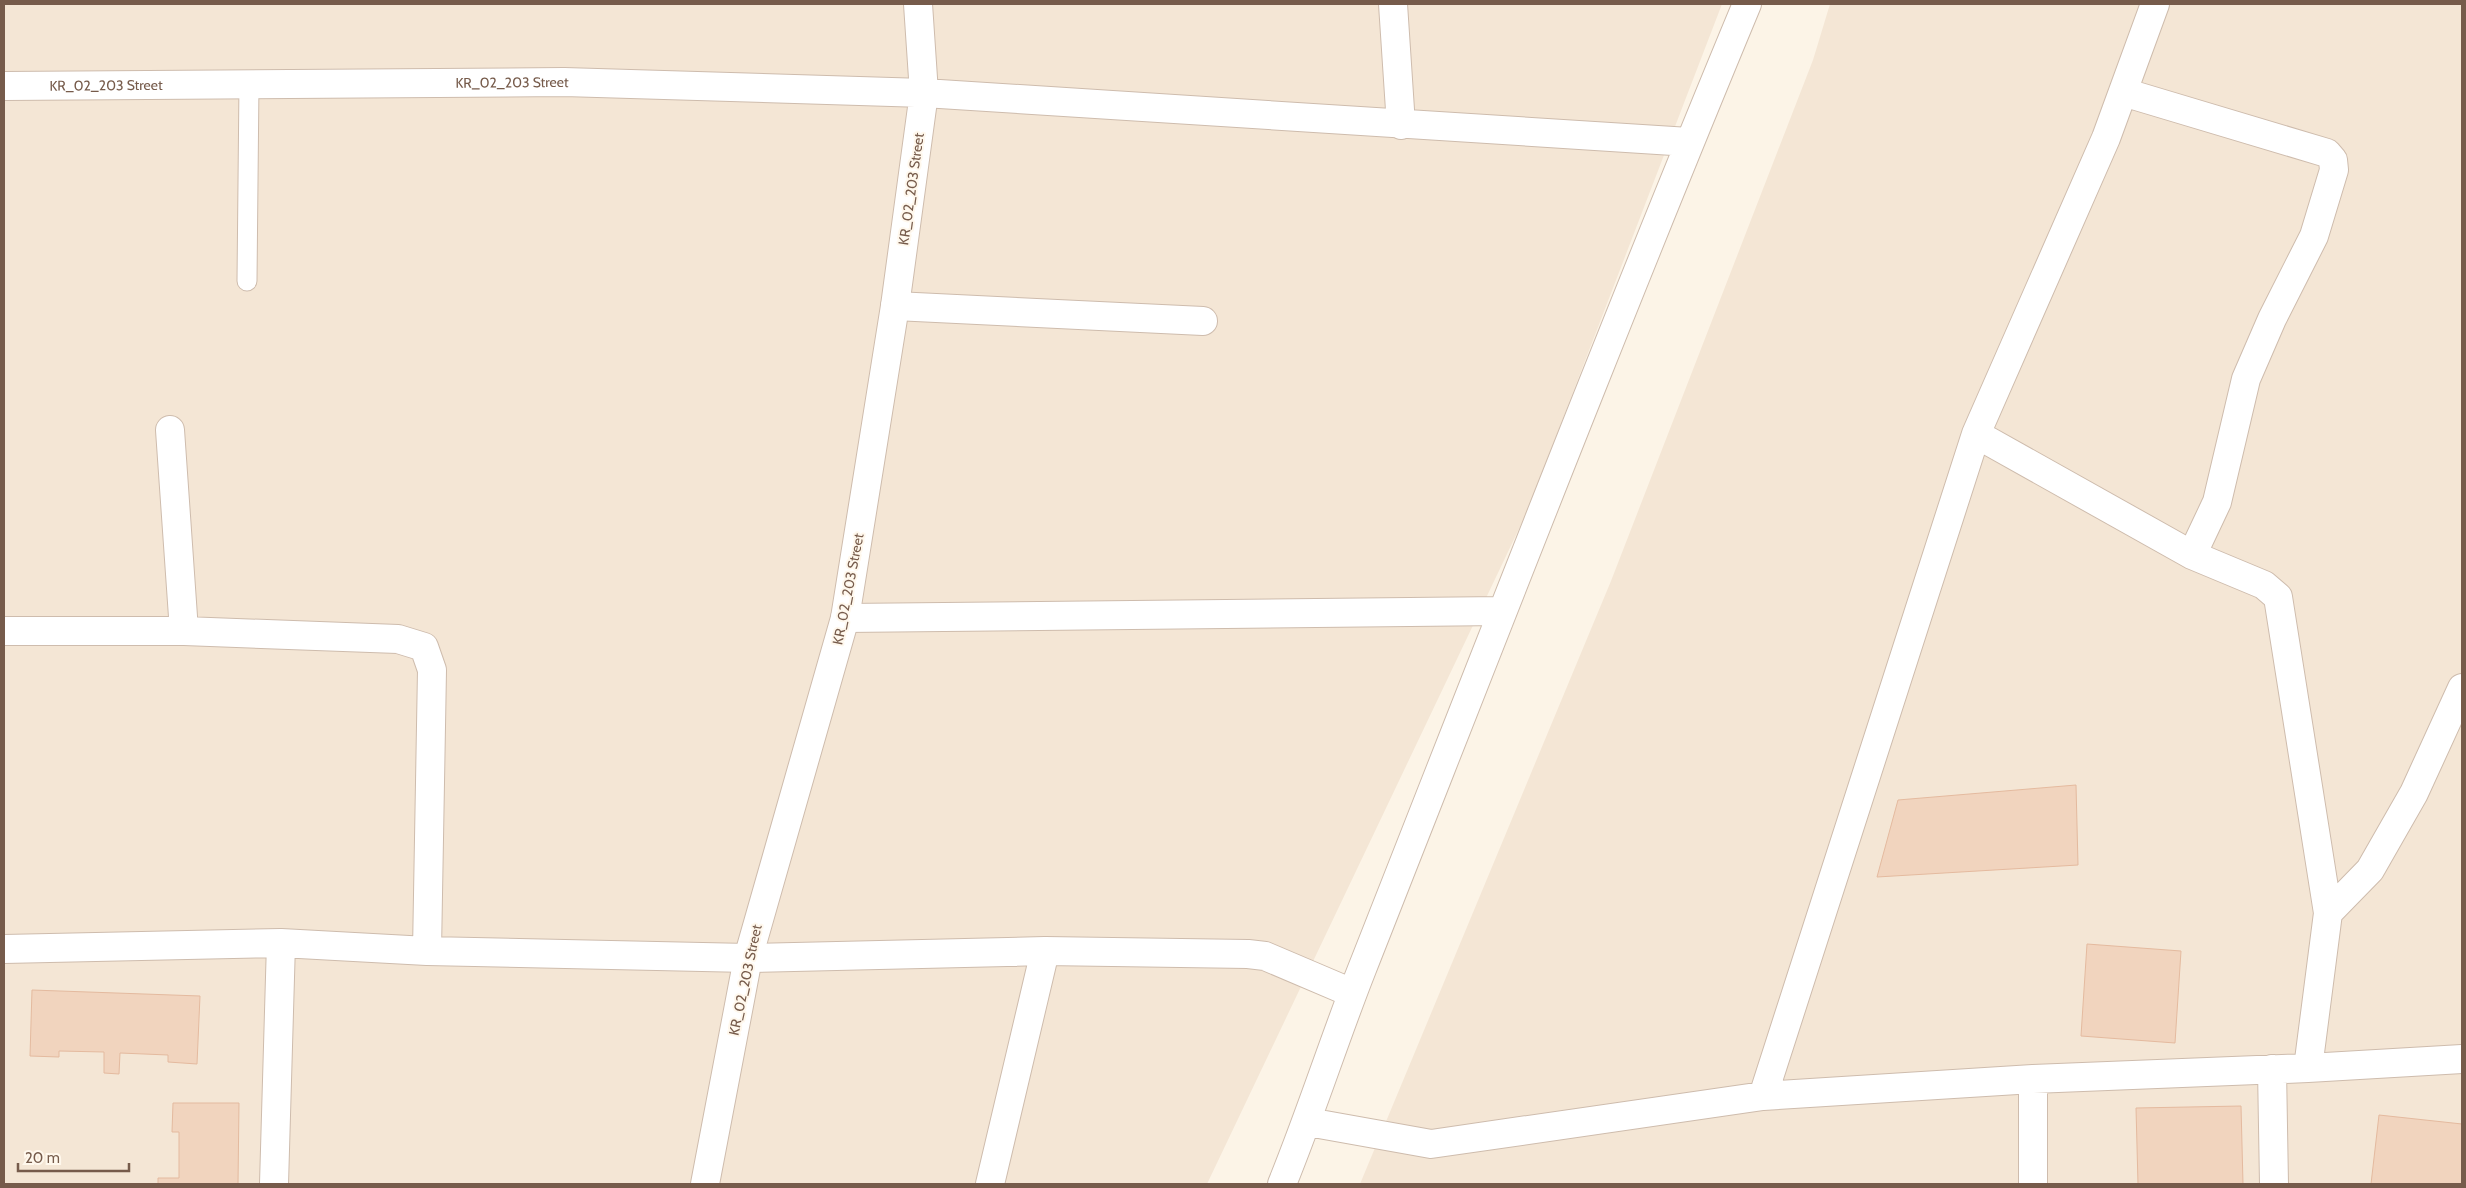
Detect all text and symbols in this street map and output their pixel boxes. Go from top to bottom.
street label: KR_02_203 Street [455,73,569,92]
street label: KR_02_203 Street [49,76,163,95]
street label: KR_02_203 Street [894,131,928,246]
street label: KR_02_203 Street [828,531,868,646]
street label: KR_02_203 Street [724,923,766,1037]
scale bar [18,1140,129,1172]
text: 20 m [25,1149,60,1167]

